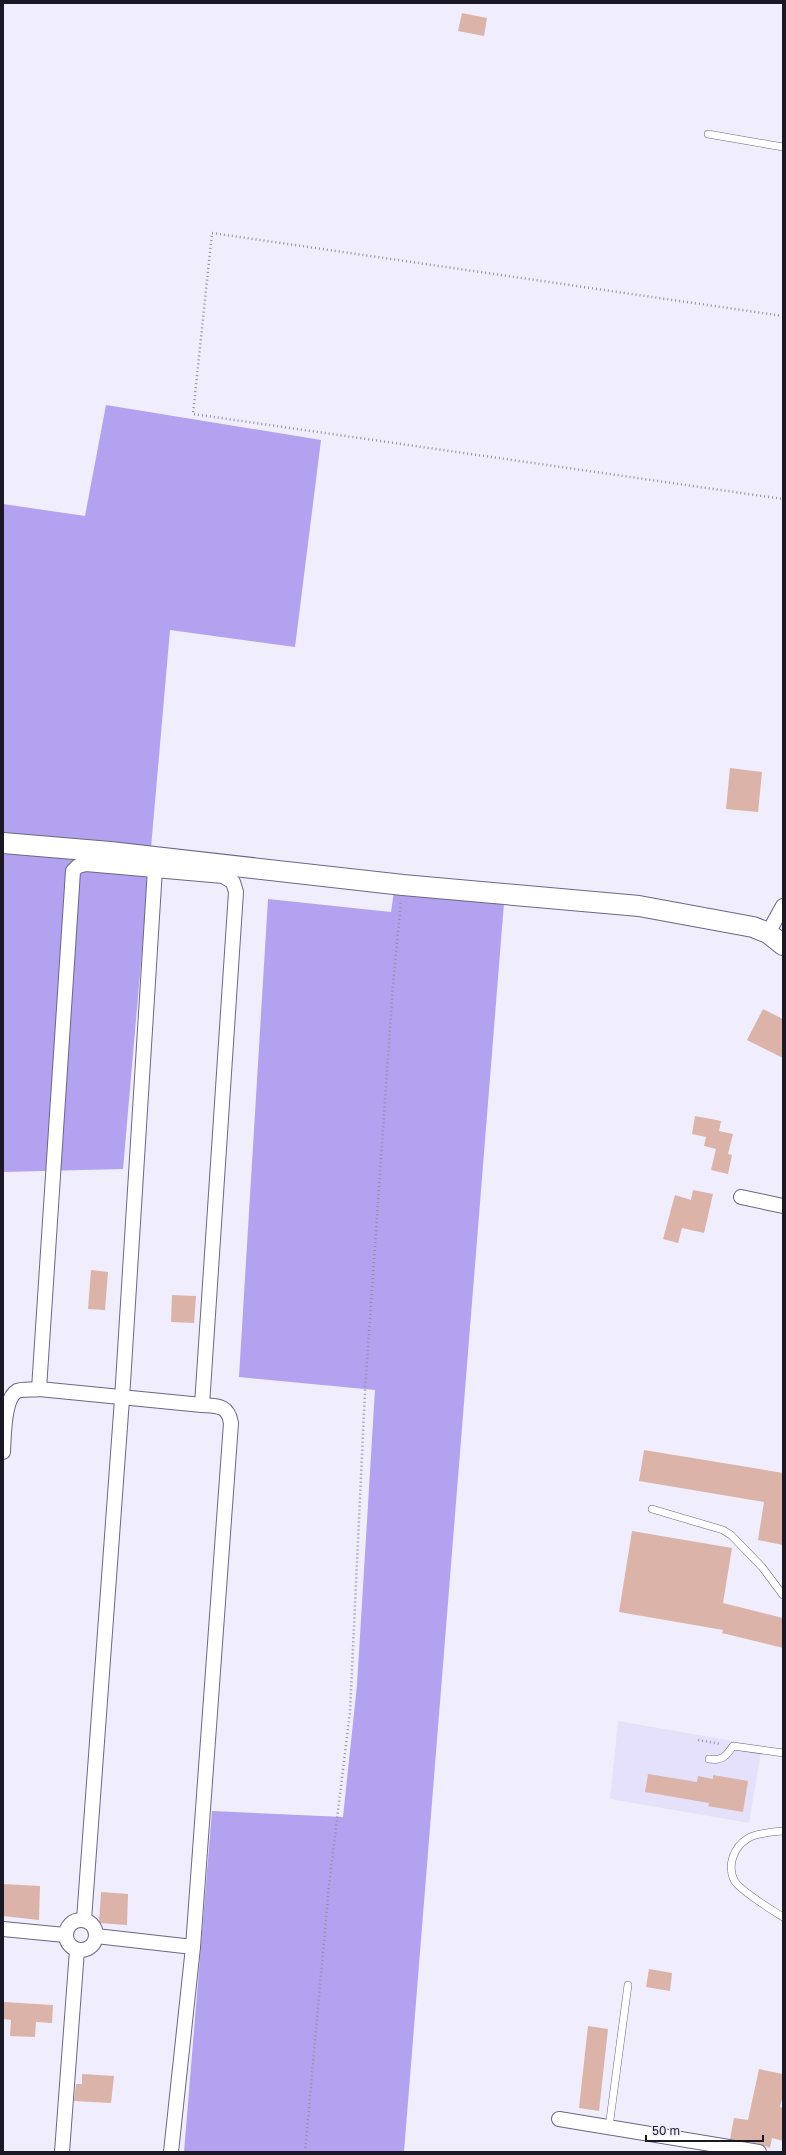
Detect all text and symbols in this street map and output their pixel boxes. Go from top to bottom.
scale bar [646,2117,763,2143]
text: 50 m [652,2123,680,2138]

